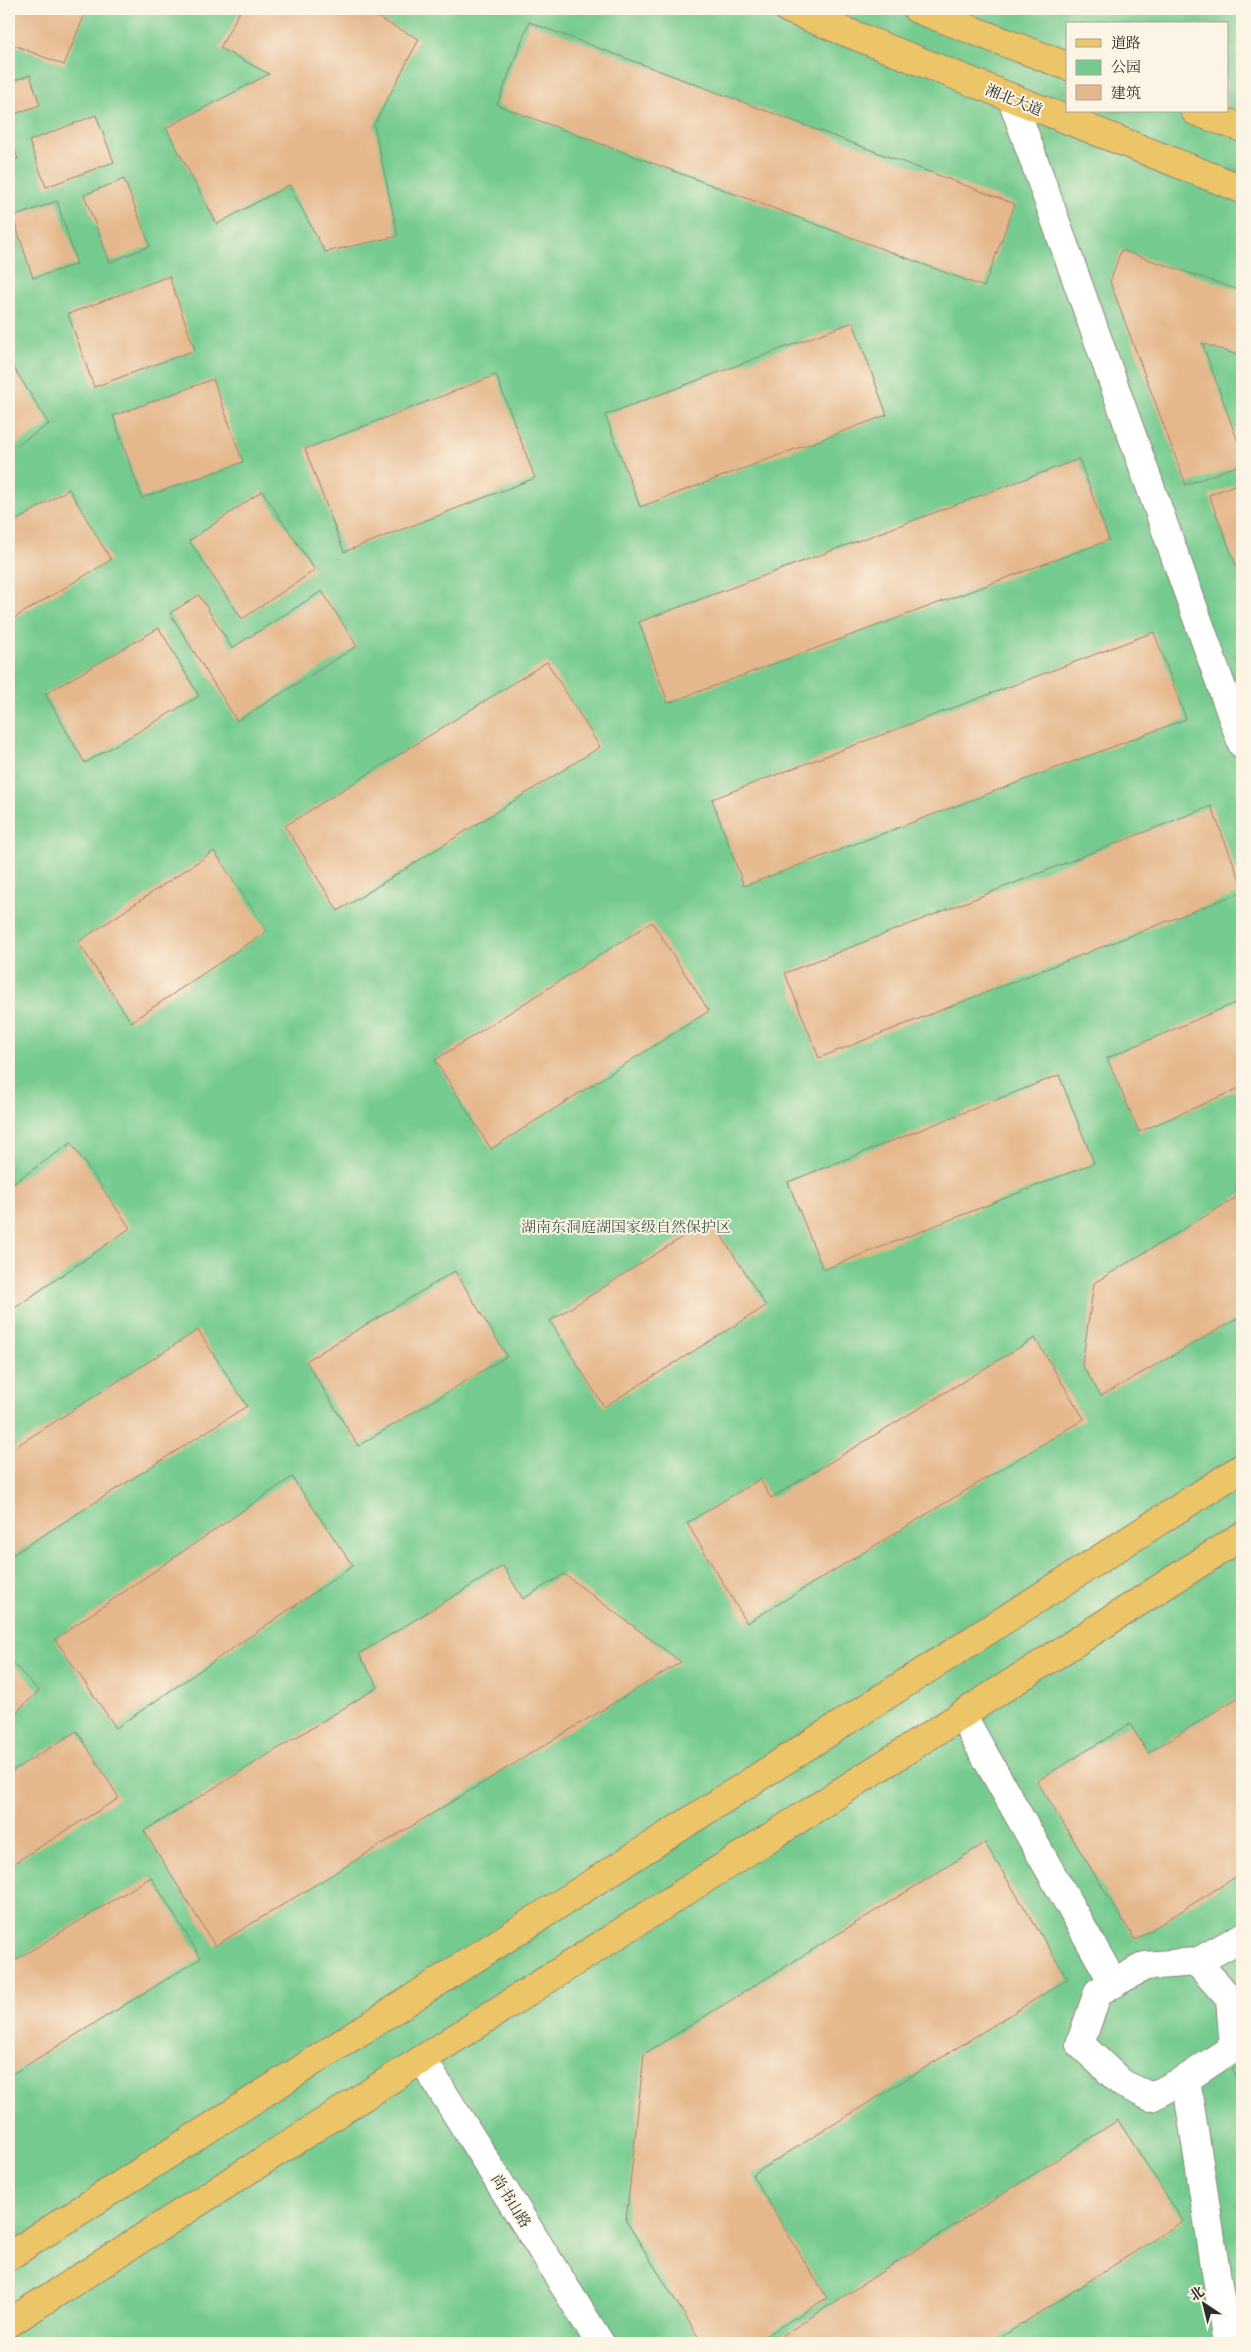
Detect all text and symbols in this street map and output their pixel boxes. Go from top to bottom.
legend [1066,22,1228,112]
text: 道路 [1111,33,1141,53]
text: 公园 [1111,57,1141,77]
street label: 湘北大道 [982,79,1046,121]
text: 建筑 [1111,83,1141,103]
park label: 湖南东洞庭湖国家级自然保护区 [521,1217,731,1237]
street label: 尚书山路 [487,2170,535,2232]
north arrow [1178,2280,1228,2330]
text: 北 [1186,2282,1208,2306]

